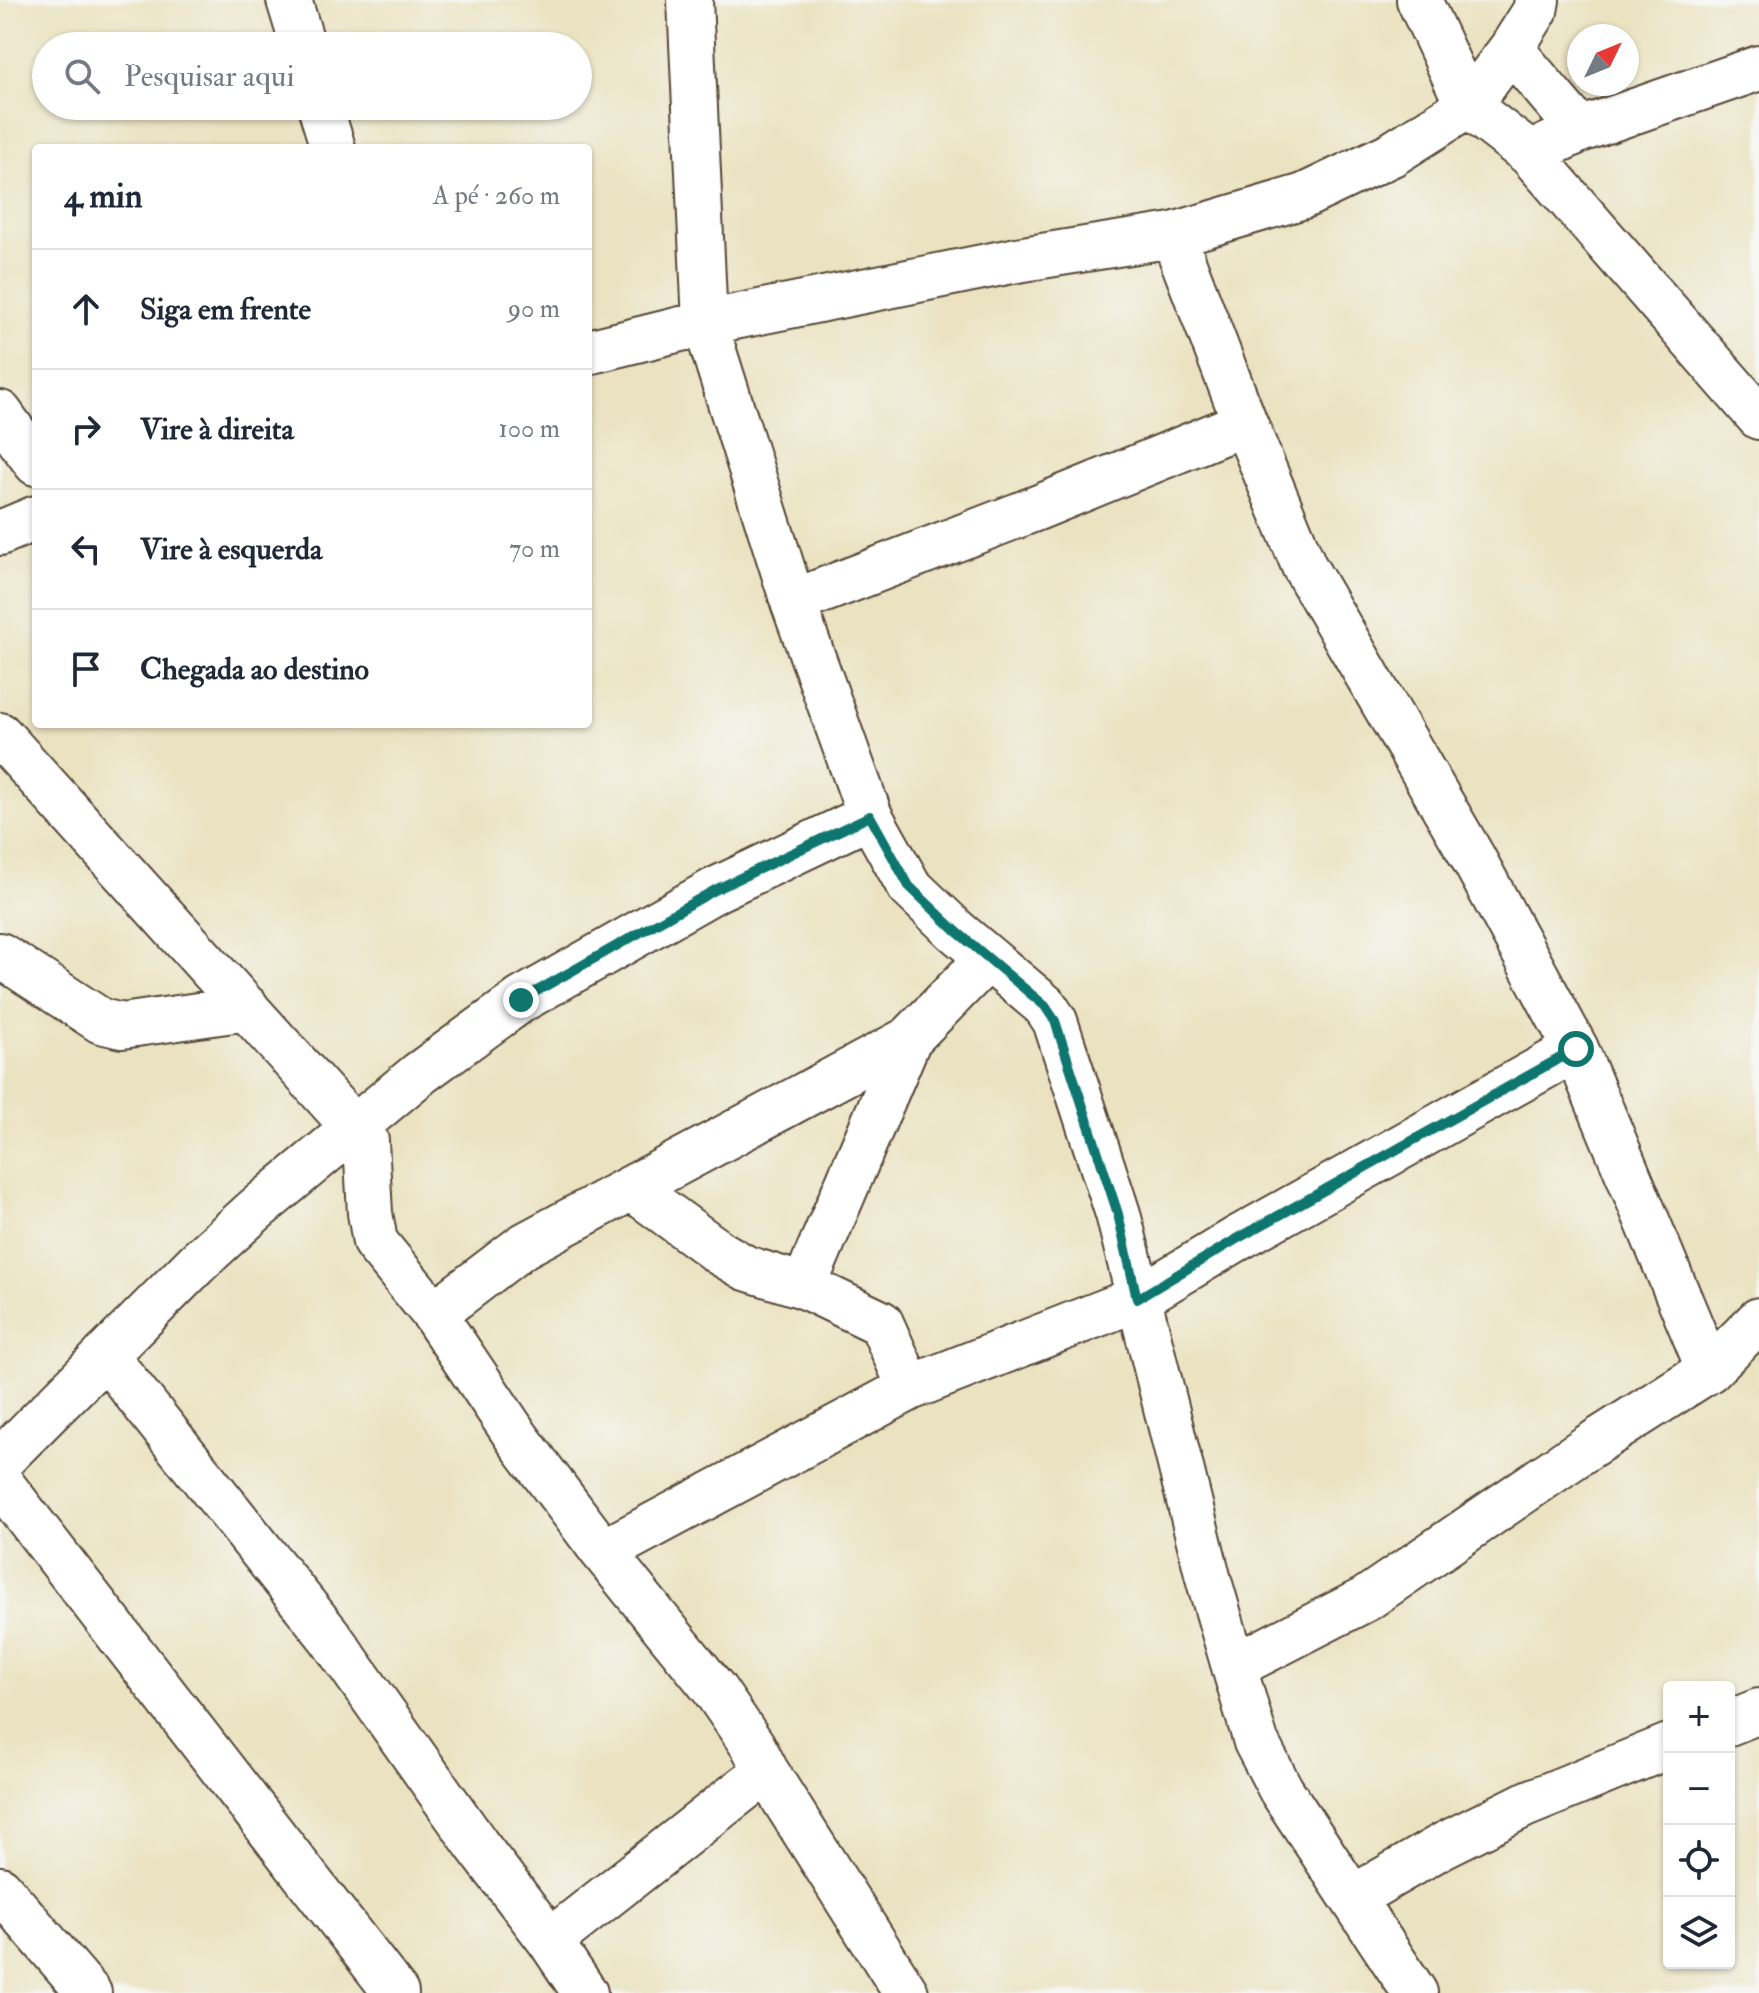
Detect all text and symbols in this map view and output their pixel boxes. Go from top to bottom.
north arrow [1567,24,1639,96]
search box [32,32,592,120]
icon: search [60,54,104,98]
text: Pesquisar aqui [124,58,294,95]
text: 4 min [64,175,142,218]
text: A pé · 260 m [433,180,560,212]
icon: ahead [64,287,108,331]
text: Siga em frente [140,291,311,328]
text: 90 m [508,293,560,325]
icon: right [64,407,108,451]
text: Vire à direita [140,411,294,448]
text: 100 m [499,413,560,445]
icon: left [64,527,108,571]
text: Vire à esquerda [140,531,322,568]
text: 70 m [509,533,560,565]
icon: arrive [64,647,108,691]
text: Chegada ao destino [140,651,369,688]
route end [503,982,539,1018]
route start [1558,1031,1594,1067]
map controls [1663,1681,1735,1969]
button: + [1663,1681,1735,1753]
button: − [1663,1753,1735,1825]
button: locate [1663,1825,1735,1897]
button: layers [1663,1897,1735,1969]

